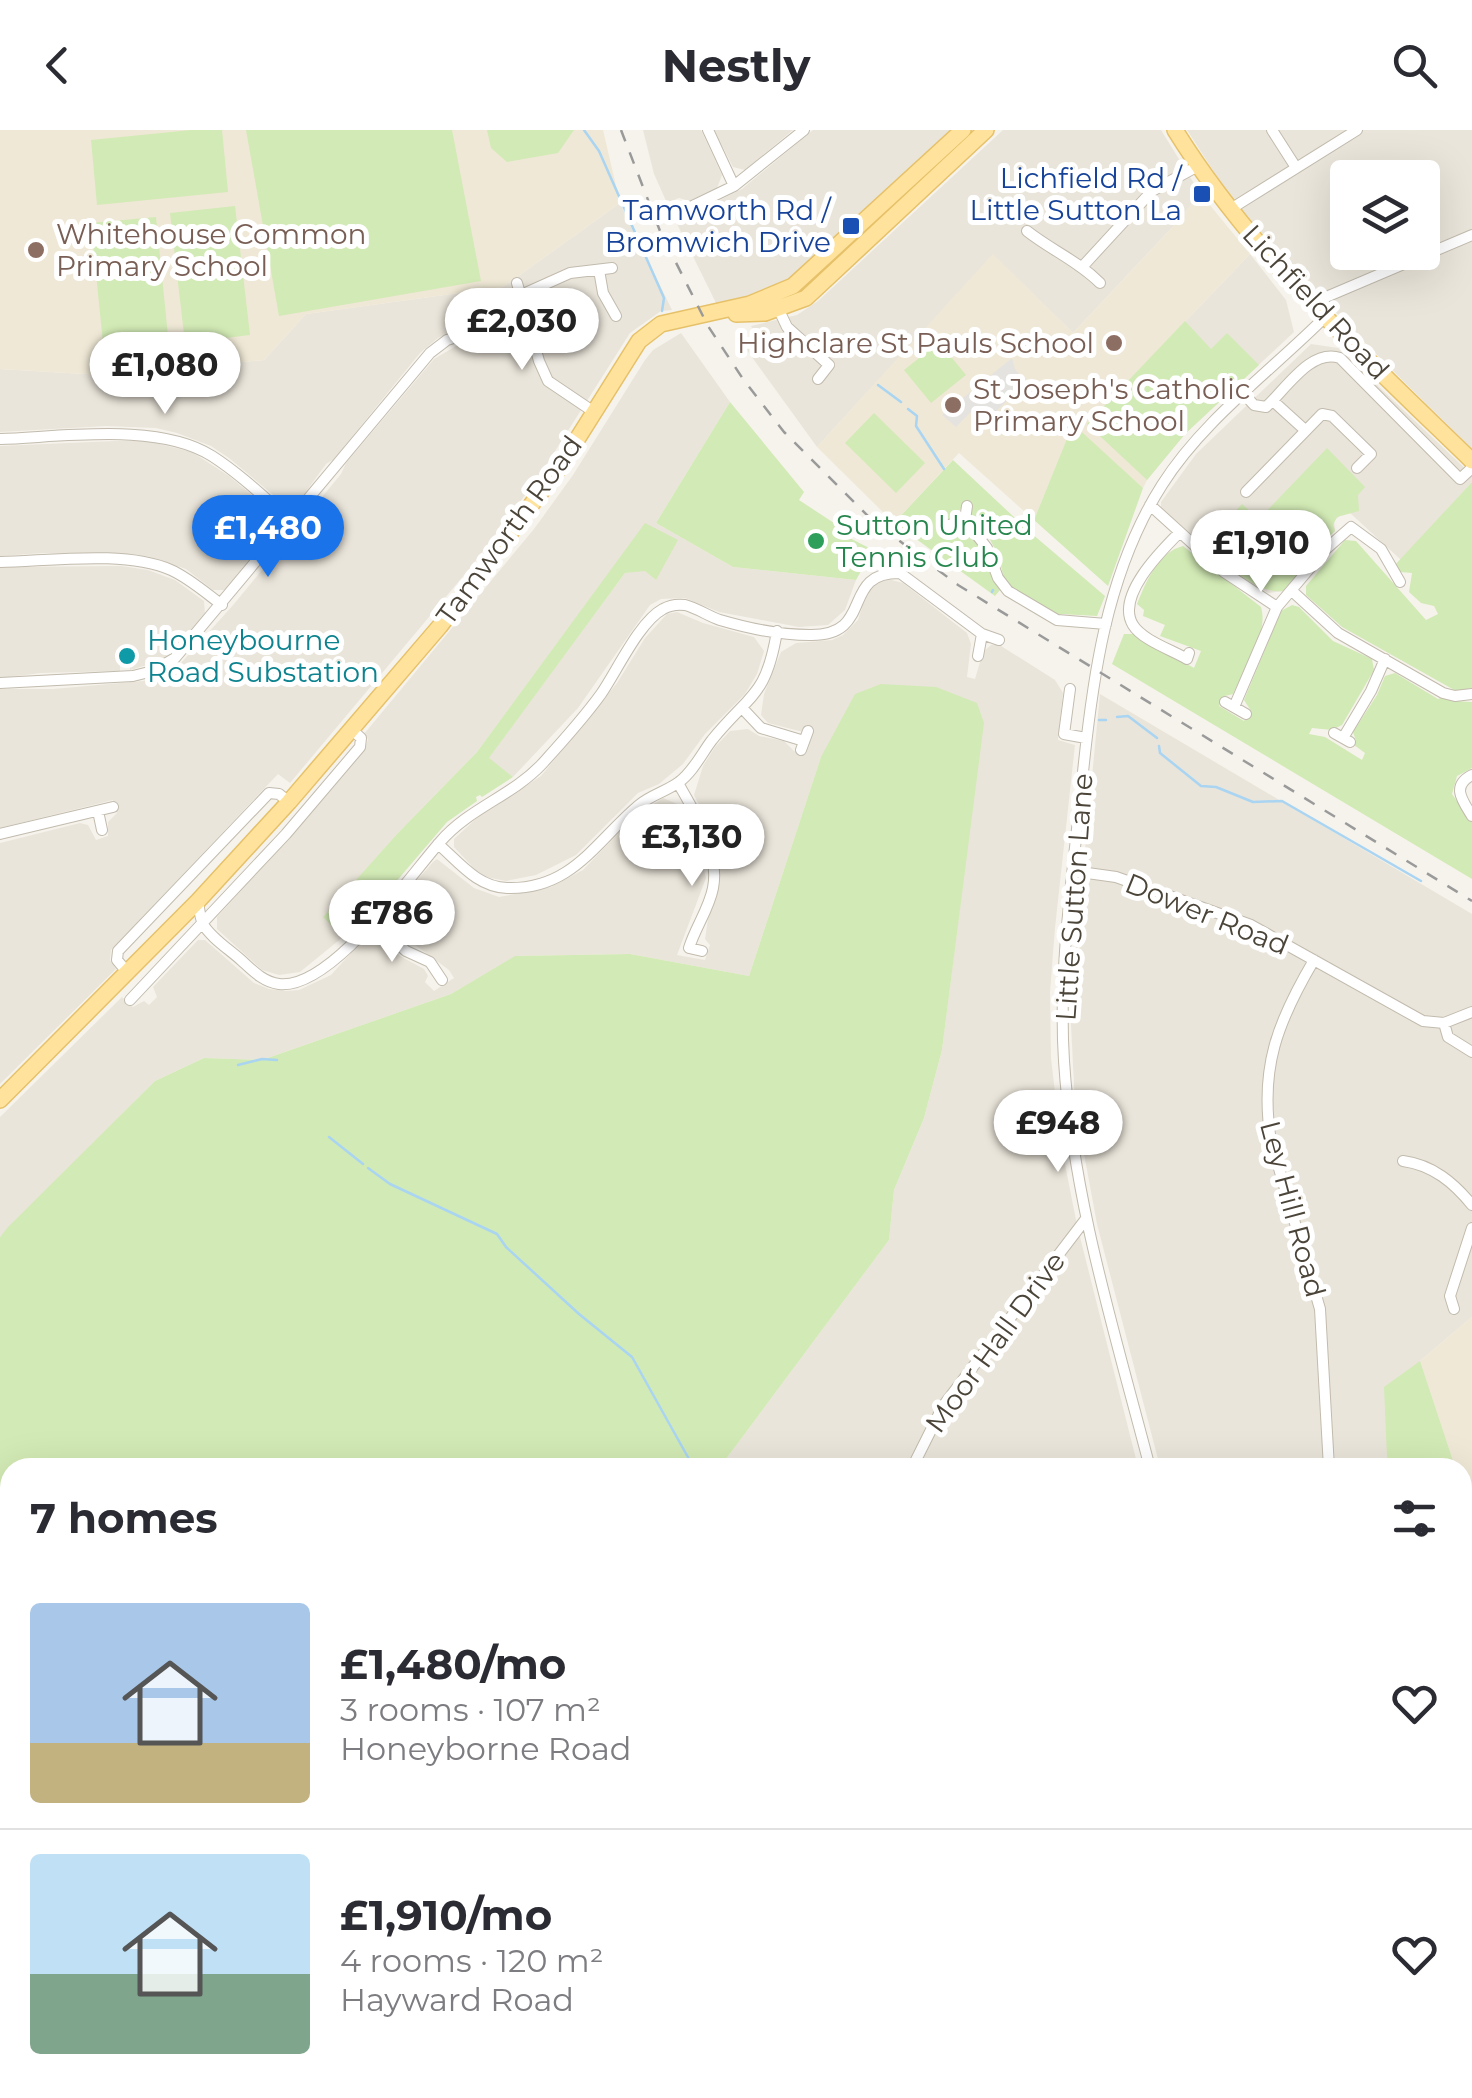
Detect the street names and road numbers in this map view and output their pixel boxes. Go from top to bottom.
street label: Lichfield Road [1236,217,1396,387]
street label: Tamworth Road [429,429,589,631]
street label: Little Sutton Lane [1048,772,1100,1022]
street label: Dower Road [1120,866,1294,962]
street label: Ley Hill Road [1253,1117,1333,1301]
street label: Moor Hall Drive [918,1245,1072,1439]

